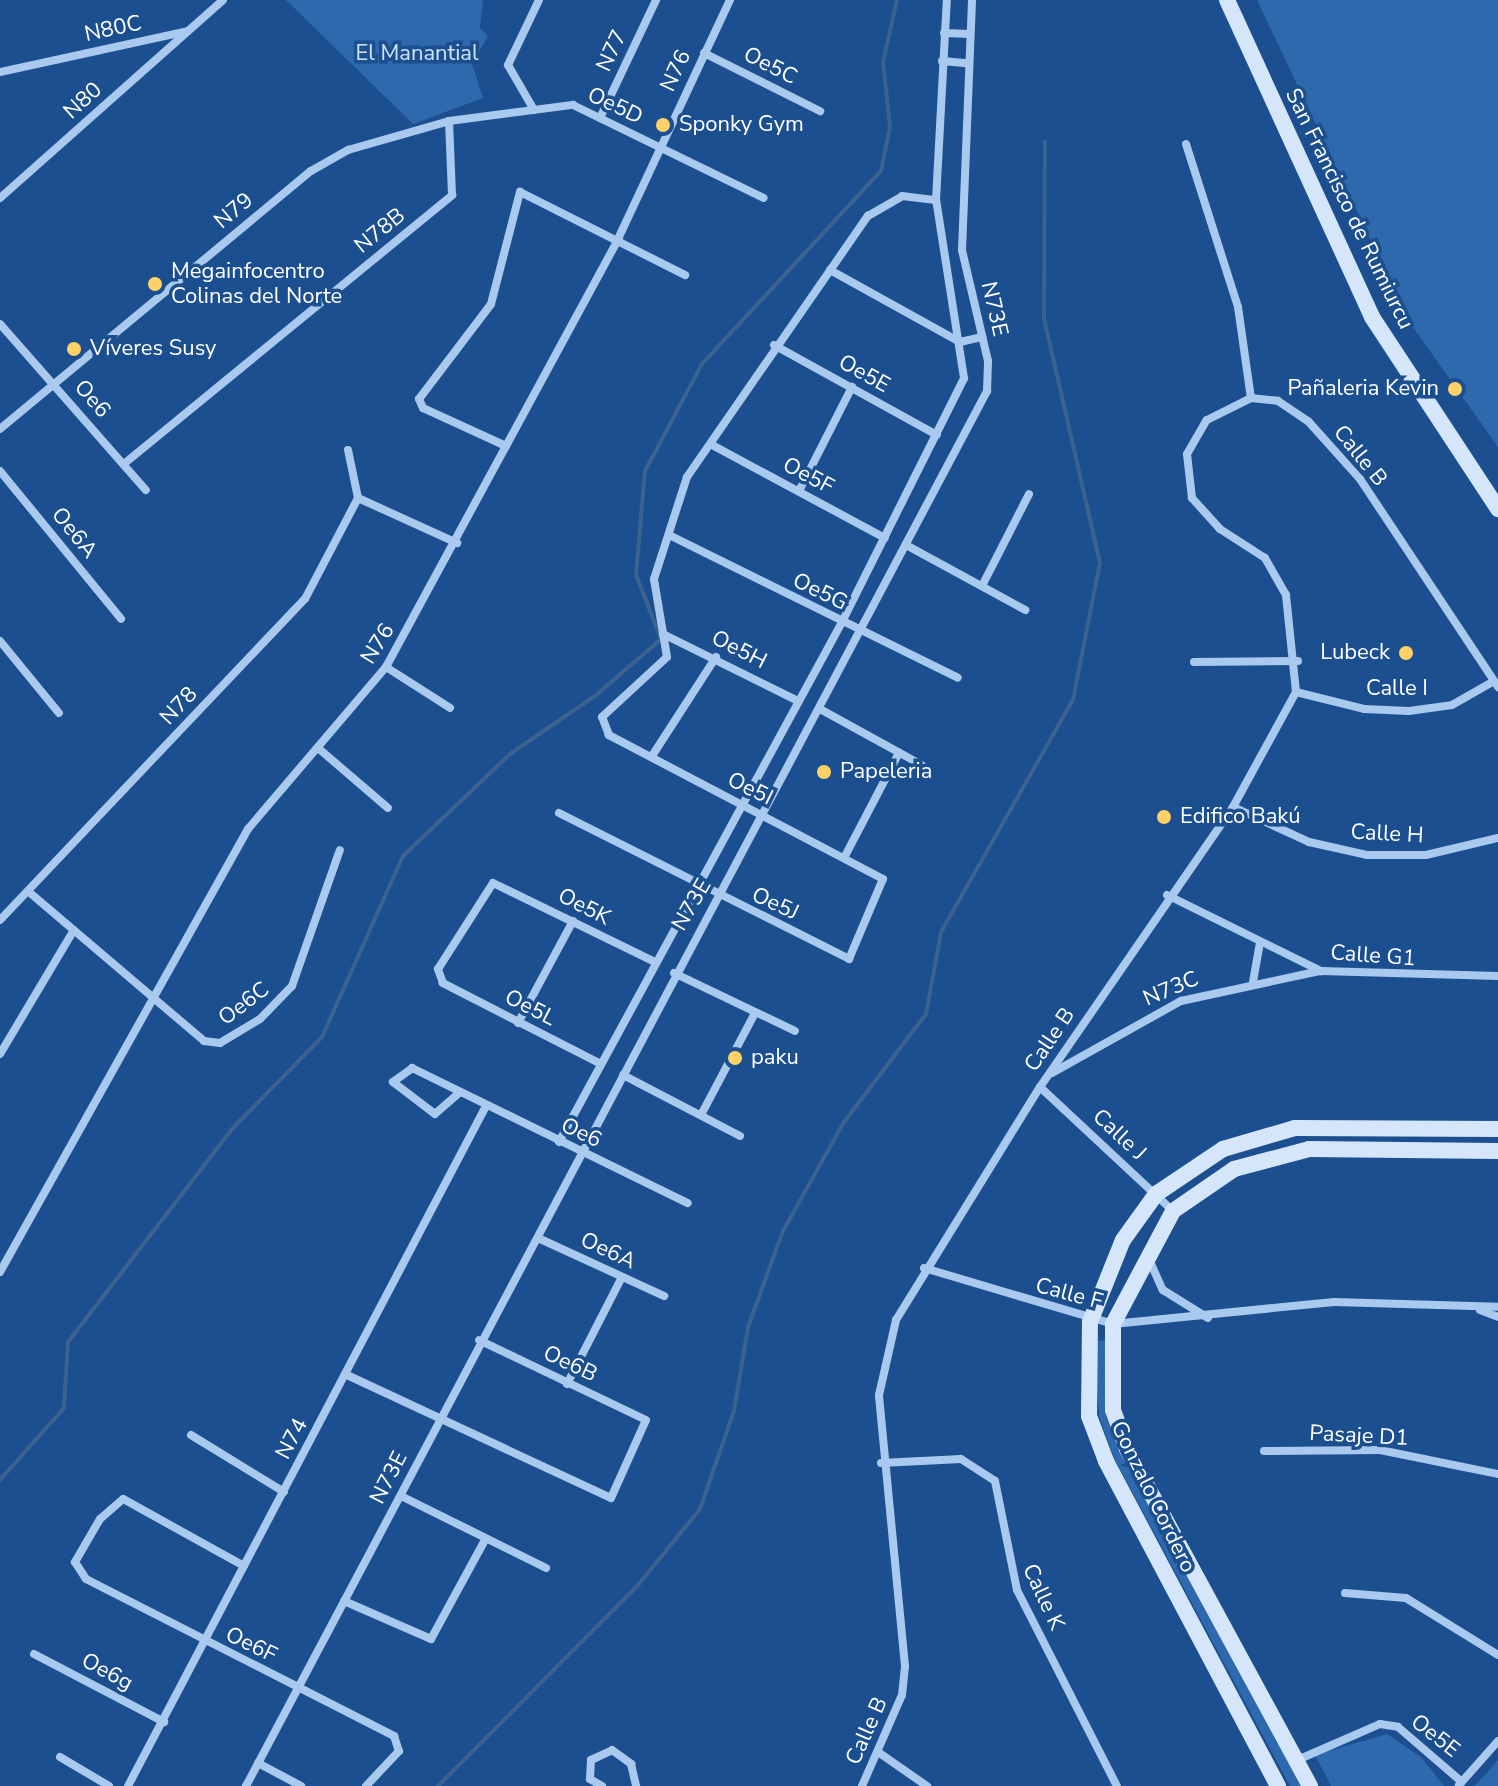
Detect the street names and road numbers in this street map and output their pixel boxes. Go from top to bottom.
street label: N80C [82,10,144,48]
street label: N77 [591,26,633,76]
street label: Oe5C [739,41,801,91]
street label: N76 [655,46,697,96]
street label: N80 [58,77,108,125]
street label: Oe5D [583,82,647,130]
street label: San Francisco de Rumiurcu [1279,84,1419,334]
street label: N79 [209,187,259,235]
street label: N78B [349,203,411,259]
street label: N73E [975,279,1013,339]
street label: Oe5E [834,349,894,399]
street label: Oe6 [68,375,116,423]
street label: Calle B [1327,420,1393,492]
street label: Oe5F [778,452,838,500]
street label: Oe6A [46,502,102,564]
street label: Oe5G [788,567,852,617]
street label: N76 [355,619,401,669]
street label: Oe5H [707,625,771,675]
street label: Calle I [1366,676,1428,702]
street label: N78 [155,681,203,731]
street label: Oe5I [723,767,777,811]
street label: Calle H [1350,819,1424,849]
street label: N73E [667,874,717,936]
street label: Oe5J [747,882,803,926]
street label: Oe5K [553,883,615,931]
street label: Calle G1 [1329,940,1417,972]
street label: N73C [1139,966,1203,1012]
street label: Oe6C [213,976,275,1032]
street label: Oe5L [500,984,560,1032]
street label: Calle B [1019,1003,1081,1077]
street label: Calle J [1087,1104,1151,1166]
street label: Oe6 [556,1112,606,1154]
street label: Oe6A [576,1227,640,1275]
street label: Calle F [1033,1272,1105,1316]
street label: Oe6B [539,1340,601,1388]
street label: N74 [270,1414,314,1464]
street label: Gonzalo Cordero [1105,1417,1201,1577]
street label: Pasaje D1 [1309,1420,1409,1452]
street label: N73E [365,1447,413,1509]
street label: Calle K [1016,1560,1070,1634]
street label: Oe6F [221,1621,281,1669]
street label: Oe6g [77,1648,137,1696]
street label: Calle B [840,1693,894,1769]
street label: Oe5E [1405,1709,1465,1763]

